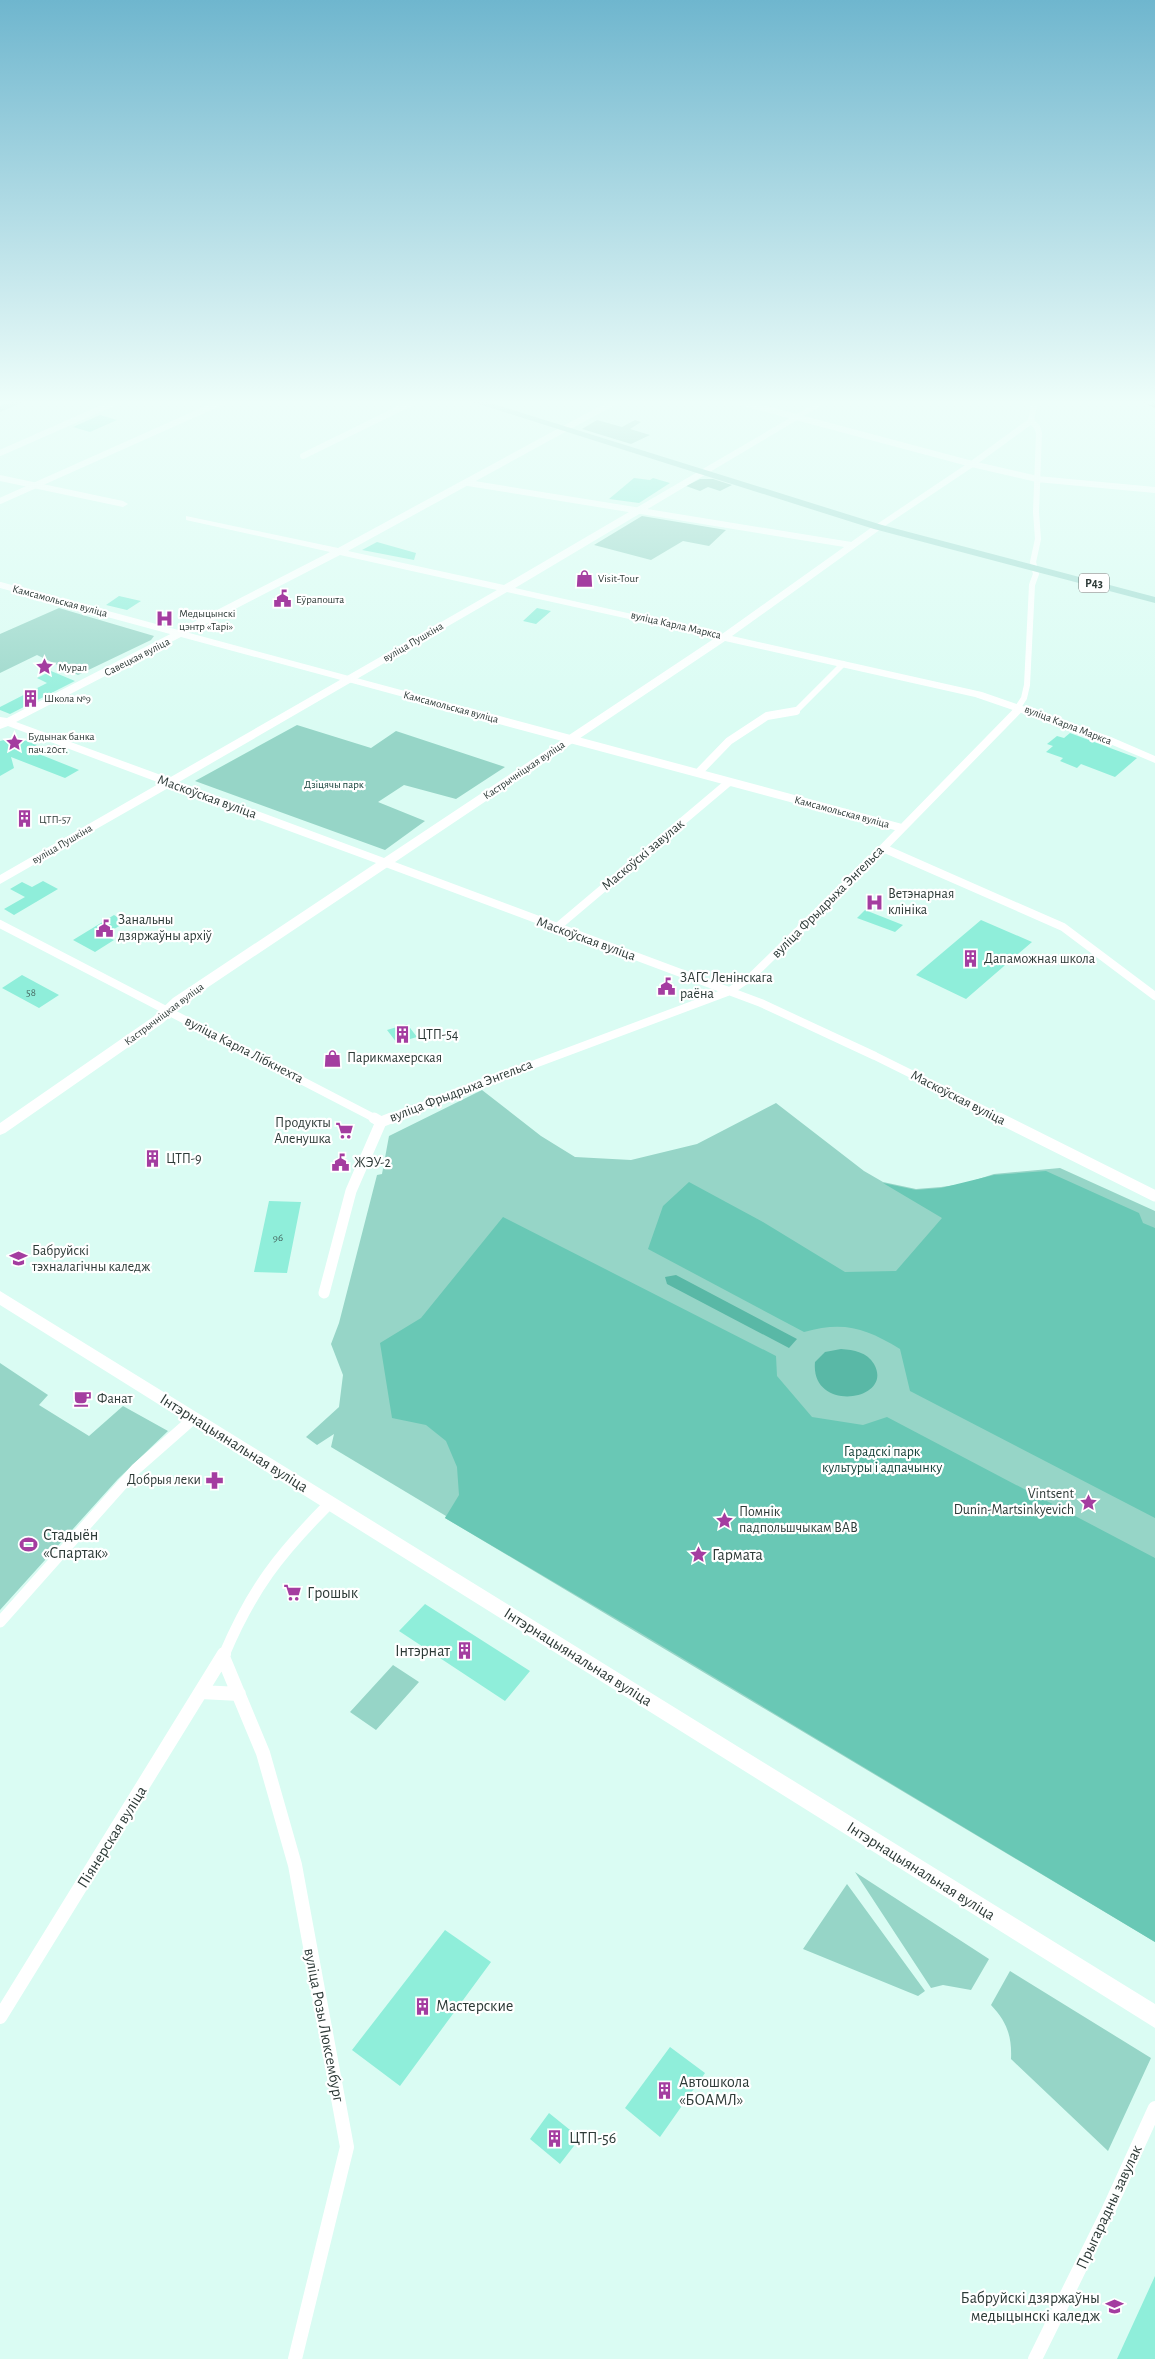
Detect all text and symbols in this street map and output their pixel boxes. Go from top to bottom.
shop icon: Visit-Tour [574,568,594,588]
place label: Visit-Tour [598,573,639,584]
road number: Р43 [1079,574,1109,592]
street label: Камсамольская вуліца [11,583,109,619]
public building icon: Еўрапошта [272,589,292,609]
place label: Еўрапошта [296,594,344,605]
place label: Медыцынскі цэнтр «Тарі» [179,608,235,632]
hospital icon: Медыцынскі цэнтр «Тарі» [155,609,175,629]
street label: вуліца Карла Маркса [630,609,722,641]
street label: вуліца Пушкіна [381,620,445,664]
street label: Савецкая вуліца [102,636,172,678]
place icon: Мурал [34,657,54,677]
place label: Мурал [58,662,87,673]
building icon: Школа №9 [20,688,40,708]
street label: Камсамольская вуліца [402,689,500,725]
place label: Школа №9 [44,693,91,704]
street label: вуліца Карла Маркса [1023,703,1113,747]
place label: Будынак банка пач.20ст. [28,731,95,755]
place icon: Будынак банка пач.20ст. [4,732,24,752]
street label: Кастрычніцкая вуліца [481,739,567,801]
street label: Маскоўская вуліца [156,773,259,822]
park label: Дзіцячы парк [304,779,364,790]
street label: Камсамольская вуліца [793,794,891,830]
building icon: ЦТП-57 [15,809,35,829]
place label: ЦТП-57 [39,814,71,825]
street label: Маскоўскі завулак [599,816,687,893]
street label: вуліца Пушкіна [30,822,94,866]
street label: вуліца Фрыдрыха Энгельса [769,843,887,961]
place label: Ветэнарная клініка [888,887,954,917]
hospital icon: Ветэнарная клініка [864,892,884,912]
place label: Занальны дзяржаўны архіў [118,913,212,943]
street label: Маскоўская вуліца [535,915,638,964]
public building icon: Занальны дзяржаўны архіў [94,918,114,938]
building icon: Дапаможная школа [960,949,980,969]
place label: Дапаможная школа [984,952,1096,966]
place label: ЗАГС Ленінскага раёна [680,971,773,1001]
public building icon: ЗАГС Ленінскага раёна [656,976,676,996]
street label: Кастрычніцкая вуліца [122,981,206,1047]
house number: 58 [26,987,36,998]
street label: вуліца Карла Лібкнехта [182,1014,306,1086]
building icon: ЦТП-54 [393,1025,413,1045]
place label: ЦТП-54 [417,1028,459,1042]
shop icon: Парикмахерская [323,1048,343,1068]
place label: Парикмахерская [347,1051,442,1065]
street label: вуліца Фрыдрыха Энгельса [387,1057,535,1125]
street label: Маскоўская вуліца [908,1068,1008,1128]
place label: Продукты Аленушка [274,1116,332,1146]
supermarket icon: Продукты Аленушка [335,1121,355,1141]
building icon: ЦТП-9 [142,1149,162,1169]
place label: ЦТП-9 [166,1152,202,1166]
public building icon: ЖЭУ-2 [330,1153,350,1173]
place label: ЖЭУ-2 [354,1156,391,1170]
house number: 96 [273,1232,283,1243]
place label: Бабруйскі тэхналагічны каледж [31,1244,150,1274]
school or university icon: Бабруйскі тэхналагічны каледж [8,1249,28,1269]
cafe icon: Фанат [73,1389,93,1409]
street label: Інтэрнацыянальная вуліца [157,1391,311,1496]
place label: Фанат [97,1392,133,1406]
park label: Гарадскі парк культуры і адпачынку [822,1445,942,1475]
pharmacy icon: Добрыя леки [205,1470,225,1490]
place label: Добрыя леки [127,1473,201,1487]
place label: Vintsent Dunin-Martsinkyevich [954,1487,1075,1517]
place icon: Vintsent Dunin-Martsinkyevich [1078,1492,1098,1512]
place label: Помнік падпольшчыкам ВАВ [739,1505,858,1535]
place icon: Помнік падпольшчыкам ВАВ [715,1510,735,1530]
place label: Стадыён «Спартак» [43,1527,108,1561]
sports icon: Стадыён «Спартак» [19,1534,39,1554]
place icon: Гармата [688,1545,708,1565]
place label: Гармата [712,1547,763,1563]
supermarket icon: Грошык [283,1583,303,1603]
place label: Грошык [307,1585,359,1601]
street label: Інтэрнацыянальная вуліца [501,1605,655,1710]
building icon: Інтэрнат [454,1641,474,1661]
place label: Інтэрнат [395,1643,450,1659]
street label: Піянерская вуліца [74,1783,151,1891]
street label: Інтэрнацыянальная вуліца [844,1819,998,1924]
street label: вуліца Розы Люксембург [300,1947,347,2104]
building icon: Мастерские [412,1996,432,2016]
place label: Мастерские [436,1998,513,2014]
place label: Автошкола «БОАМЛ» [679,2074,749,2108]
building icon: Автошкола «БОАМЛ» [655,2081,675,2101]
building icon: ЦТП-56 [545,2128,565,2148]
place label: ЦТП-56 [569,2130,616,2146]
street label: Прыгарадны завулак [1073,2142,1146,2272]
place label: Бабруйскі дзяржаўны медыцынскі каледж [961,2290,1101,2324]
school or university icon: Бабруйскі дзяржаўны медыцынскі каледж [1104,2297,1124,2317]

